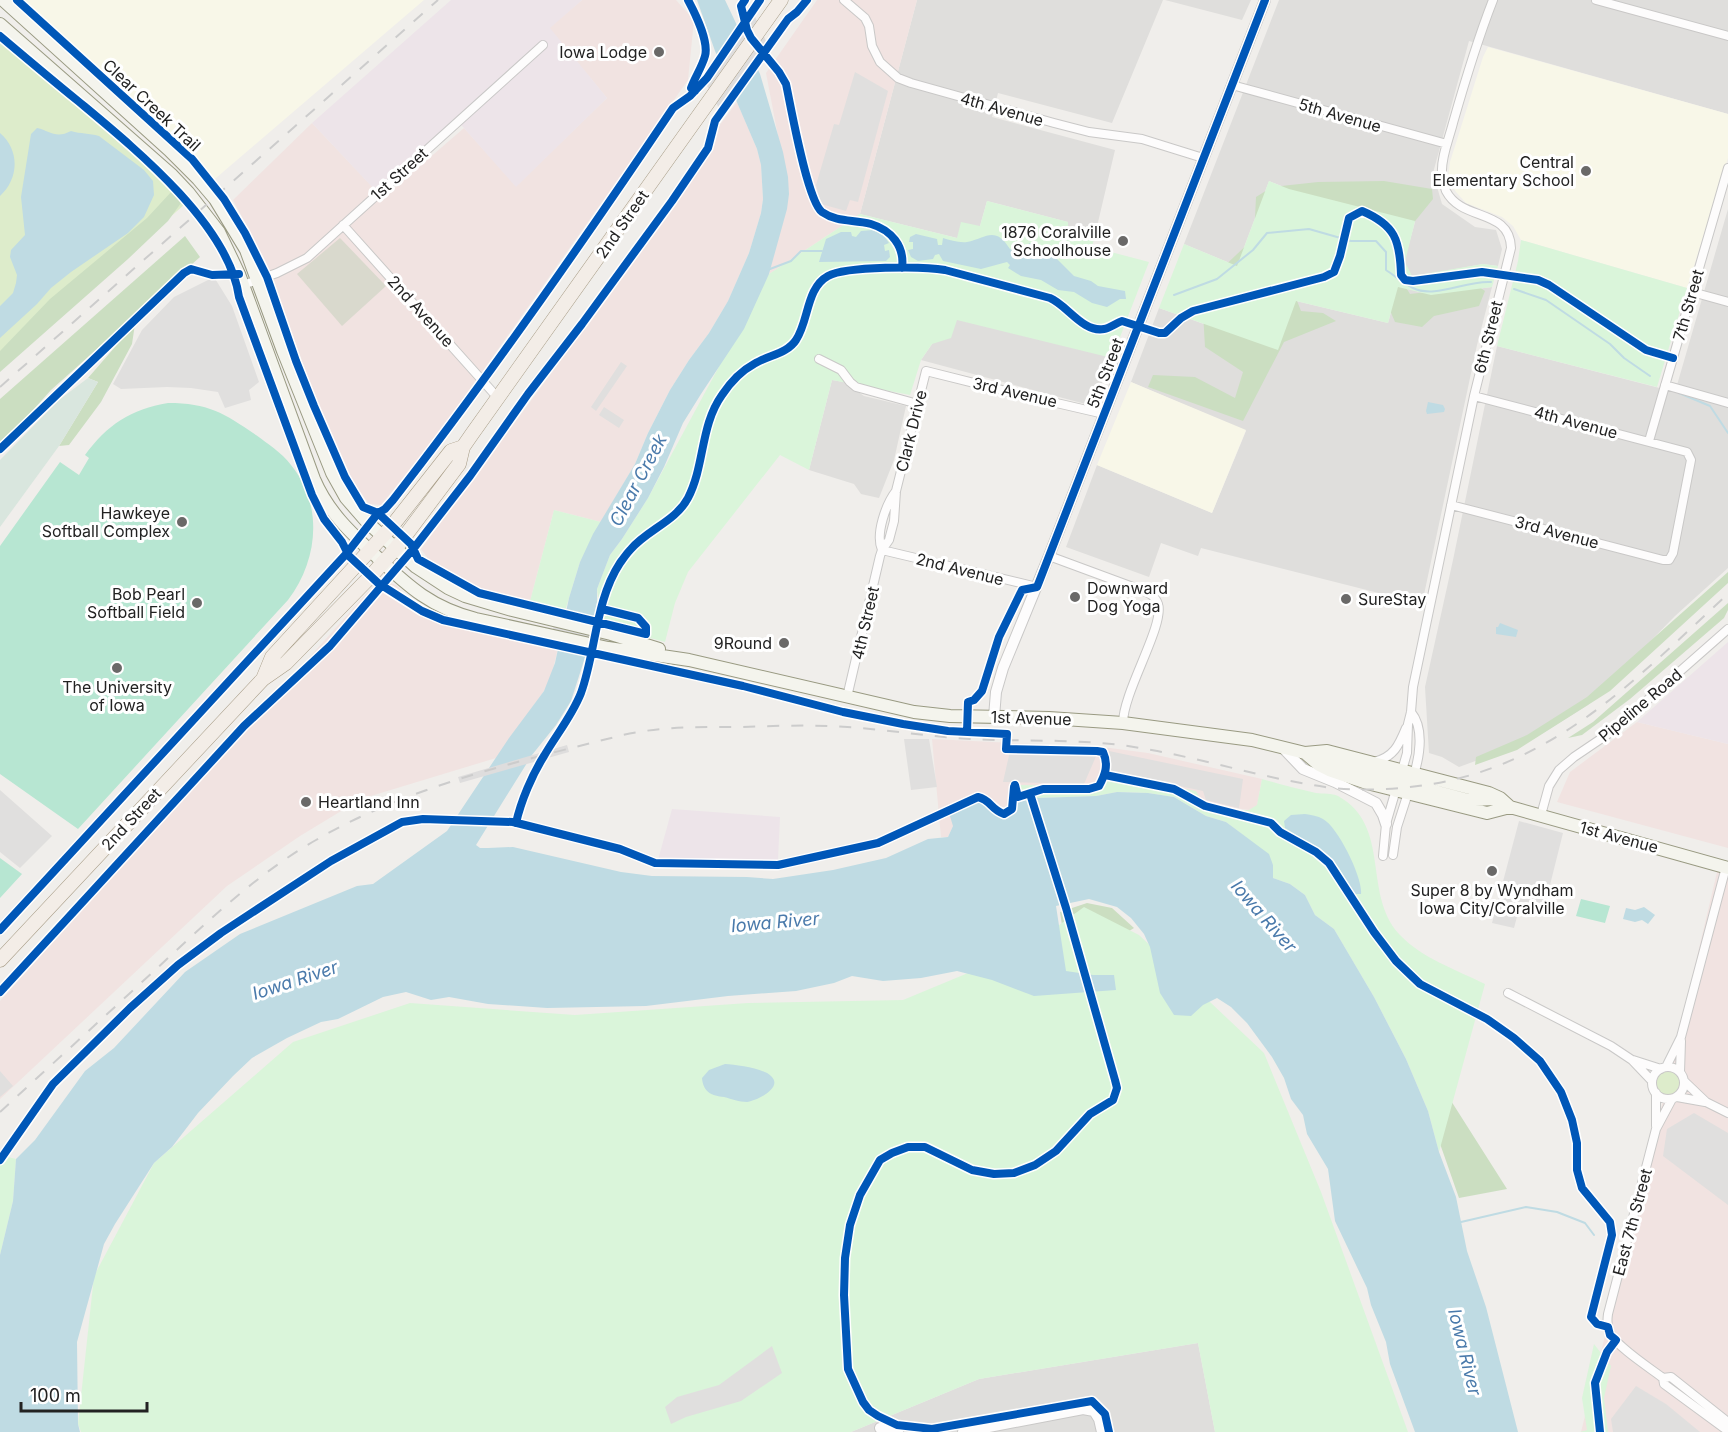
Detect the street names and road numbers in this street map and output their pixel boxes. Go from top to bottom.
street label: Clear Creek Trail [99,55,205,155]
street label: 4th Avenue [958,88,1046,130]
street label: 5th Avenue [1296,94,1384,136]
street label: 1st Street [366,143,432,205]
street label: 2nd Street [591,186,653,262]
street label: 7th Street [1668,267,1708,343]
street label: 2nd Avenue [384,271,458,351]
street label: 6th Street [1469,299,1507,375]
street label: 5th Street [1082,335,1128,411]
street label: 3rd Avenue [971,373,1059,411]
street label: Clark Drive [891,388,931,474]
street label: 4th Avenue [1532,401,1620,443]
street label: 3rd Avenue [1513,511,1601,553]
street label: 2nd Avenue [914,548,1006,590]
street label: 4th Street [847,584,883,662]
street label: Pipeline Road [1594,664,1686,746]
street label: 1st Avenue [990,707,1072,729]
street label: 2nd Street [97,783,165,855]
street label: 1st Avenue [1577,817,1661,857]
street label: East 7th Street [1608,1166,1656,1278]

